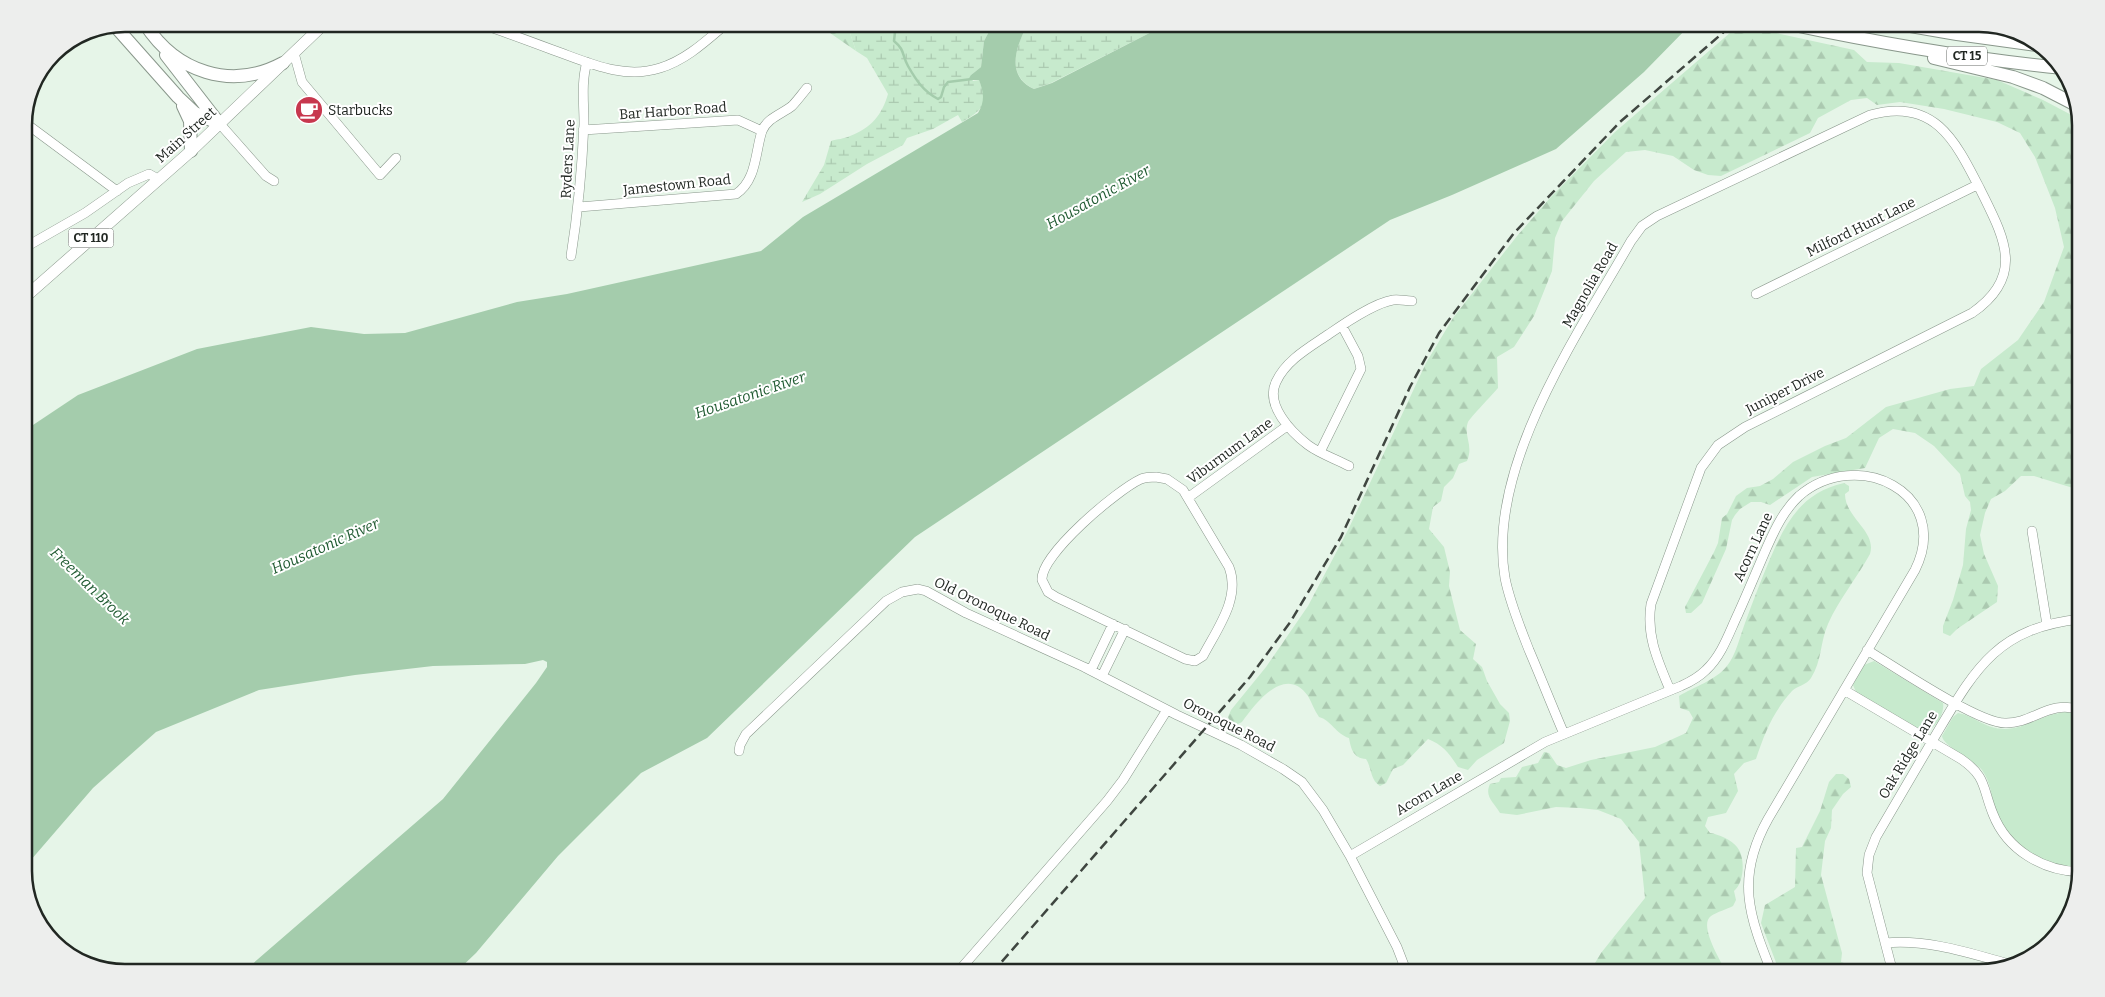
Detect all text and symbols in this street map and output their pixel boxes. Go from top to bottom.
road number: CT 15 [1947,46,1987,66]
cafe icon: Starbucks [294,95,324,125]
street label: Bar Harbor Road [619,99,727,123]
place label: Starbucks [328,102,393,119]
street label: Main Street [152,104,220,166]
street label: Ryders Lane [557,119,579,199]
water label: Housatonic River [1043,161,1154,233]
street label: Jamestown Road [621,171,732,199]
street label: Milford Hunt Lane [1804,193,1918,261]
road number: CT 110 [68,228,114,248]
street label: Magnolia Road [1559,239,1621,331]
street label: Juniper Drive [1742,364,1827,418]
water label: Housatonic River [692,367,809,422]
street label: Viburnum Lane [1184,414,1276,488]
street label: Acorn Lane [1730,510,1776,584]
water label: Housatonic River [268,514,382,578]
water label: Freeman Brook [47,544,134,629]
street label: Old Oronoque Road [931,574,1053,644]
street label: Oronoque Road [1180,694,1278,756]
street label: Oak Ridge Lane [1875,708,1941,802]
street label: Acorn Lane [1393,767,1465,819]

